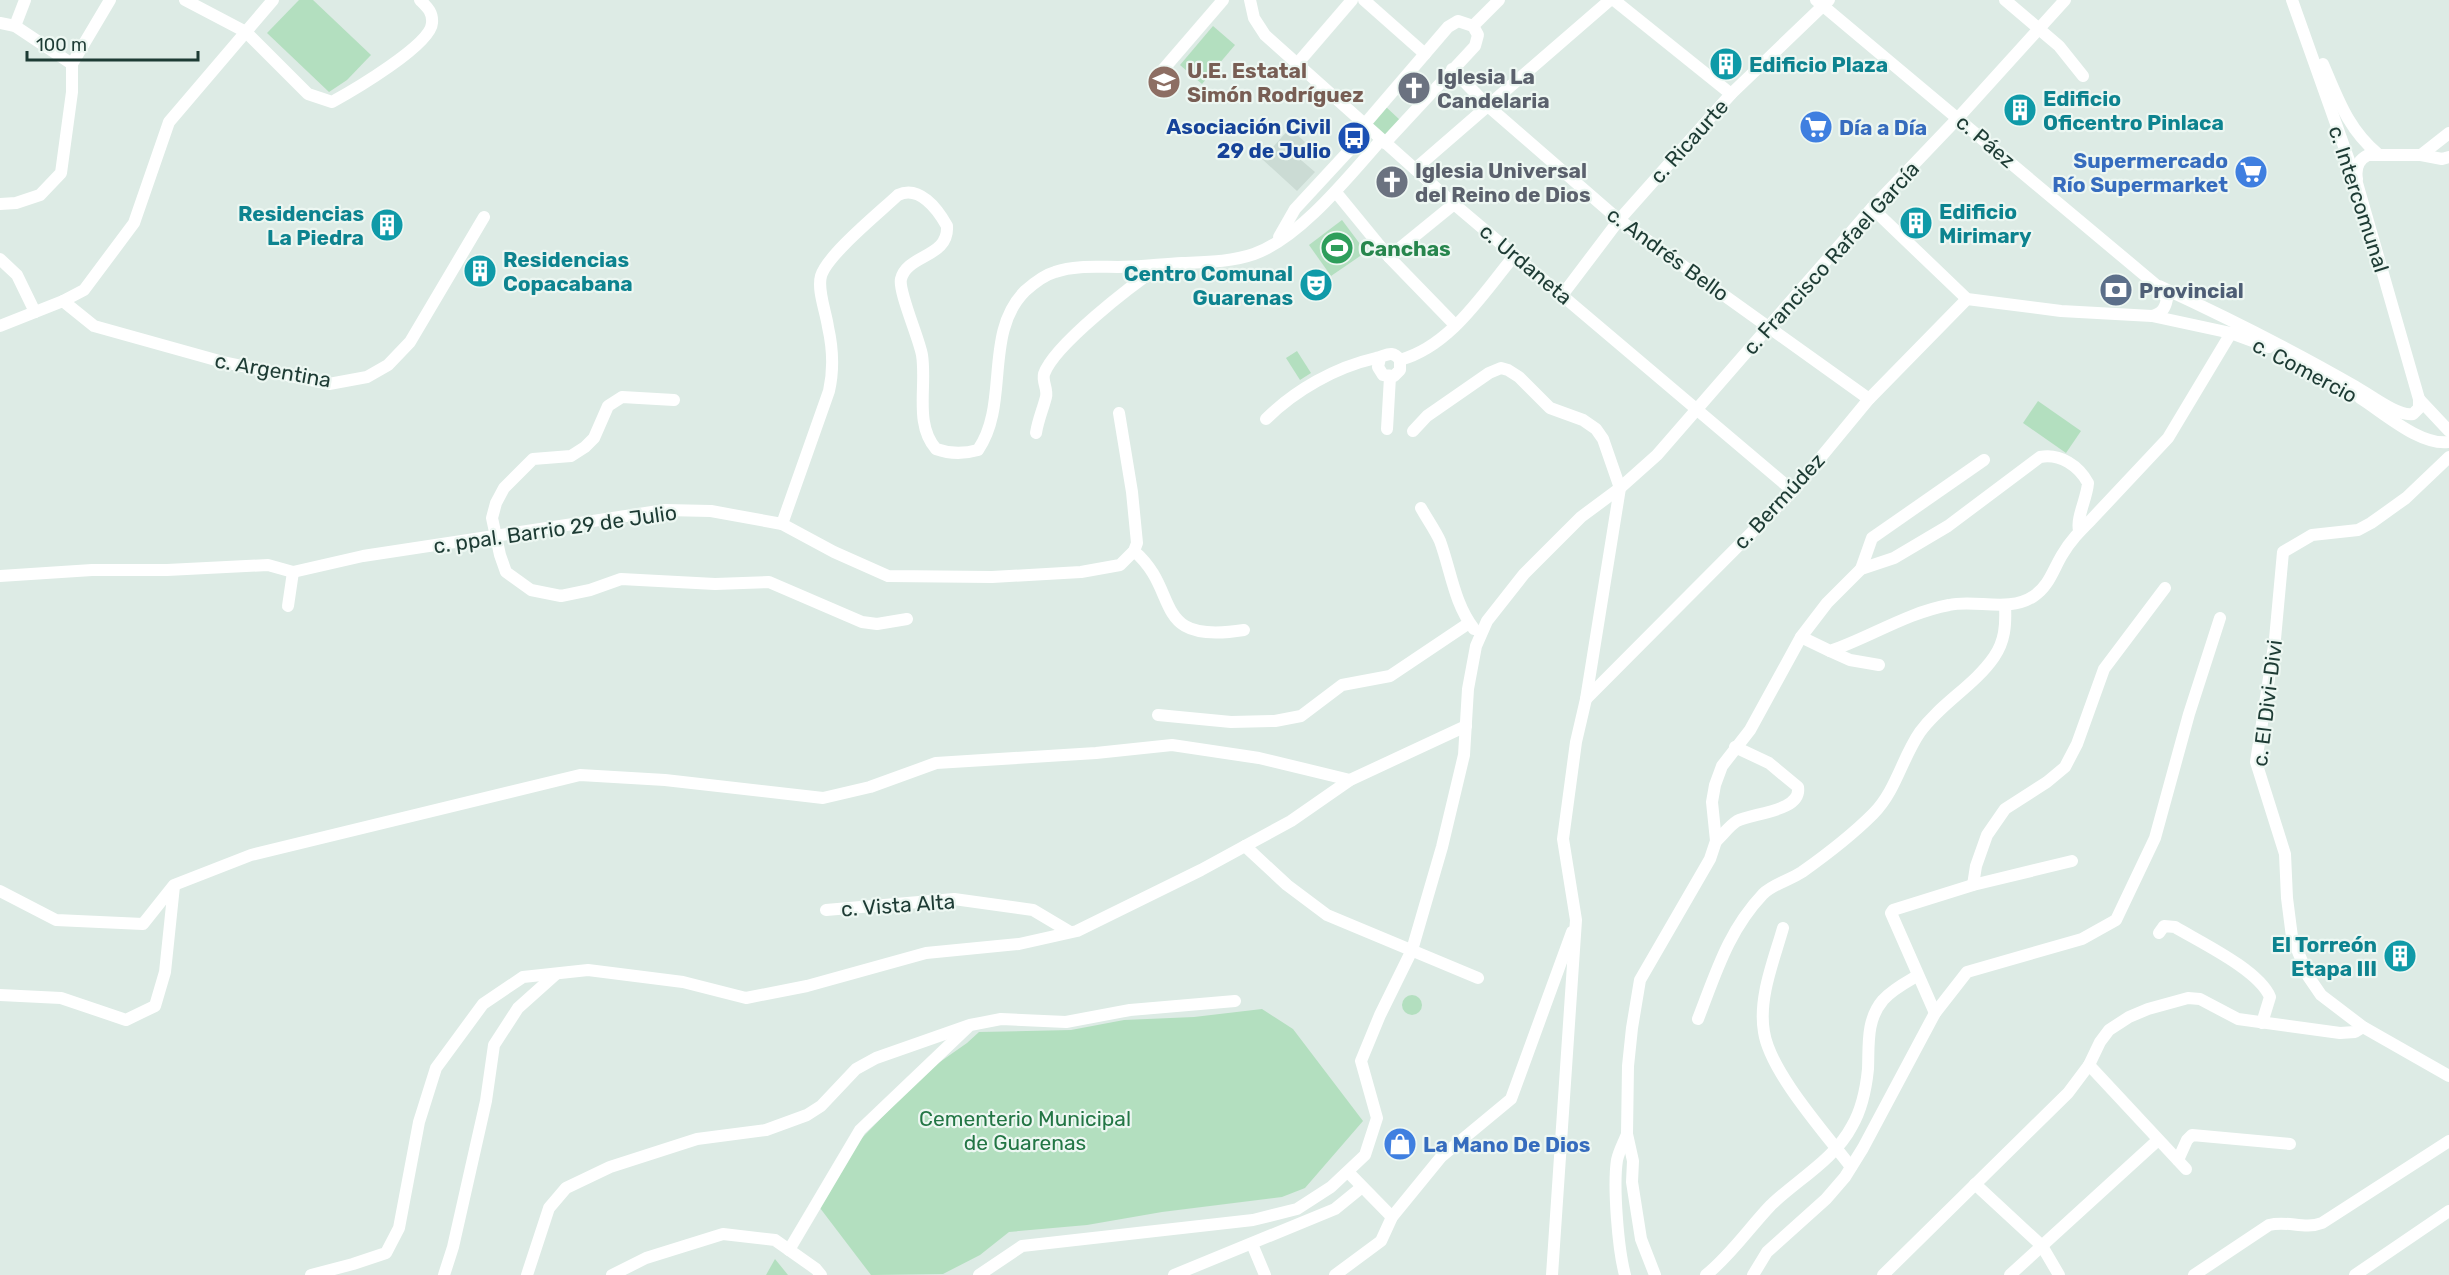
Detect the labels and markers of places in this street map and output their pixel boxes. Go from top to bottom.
building icon: Edificio Plaza [1708,46,1744,82]
place label: Edificio Plaza [1749,52,1888,77]
place label: U.E. Estatal Simón Rodríguez [1187,58,1364,107]
school or university icon: U.E. Estatal Simón Rodríguez [1146,64,1182,100]
place label: Iglesia La Candelaria [1437,64,1550,113]
church icon: Iglesia La Candelaria [1396,70,1432,106]
place label: Edificio Oficentro Pinlaca [2043,86,2224,135]
building icon: Edificio Oficentro Pinlaca [2002,92,2038,128]
supermarket icon: Día a Día [1798,109,1834,145]
place label: Asociación Civil 29 de Julio [1166,114,1331,163]
place label: Día a Día [1839,115,1927,140]
bus stop icon: Asociación Civil 29 de Julio [1336,120,1372,156]
place label: Supermercado Río Supermarket [2052,148,2228,197]
supermarket icon: Supermercado Río Supermarket [2233,154,2269,190]
place label: Iglesia Universal del Reino de Dios [1415,158,1591,207]
church icon: Iglesia Universal del Reino de Dios [1374,164,1410,200]
place label: Edificio Mirimary [1939,199,2032,248]
place label: Residencias La Piedra [238,201,364,250]
building icon: Edificio Mirimary [1898,205,1934,241]
building icon: Residencias La Piedra [369,207,405,243]
sports icon: Canchas [1319,230,1355,266]
place label: Canchas [1360,236,1451,261]
place label: Residencias Copacabana [503,247,633,296]
building icon: Residencias Copacabana [462,253,498,289]
place label: Centro Comunal Guarenas [1124,261,1293,310]
theatre icon: Centro Comunal Guarenas [1298,267,1334,303]
bank icon: Provincial [2098,272,2134,308]
place label: Provincial [2139,278,2244,303]
place label: El Torreón Etapa III [2272,932,2377,981]
building icon: El Torreón Etapa III [2382,938,2418,974]
shop icon: La Mano De Dios [1382,1126,1418,1162]
place label: La Mano De Dios [1423,1132,1590,1157]

